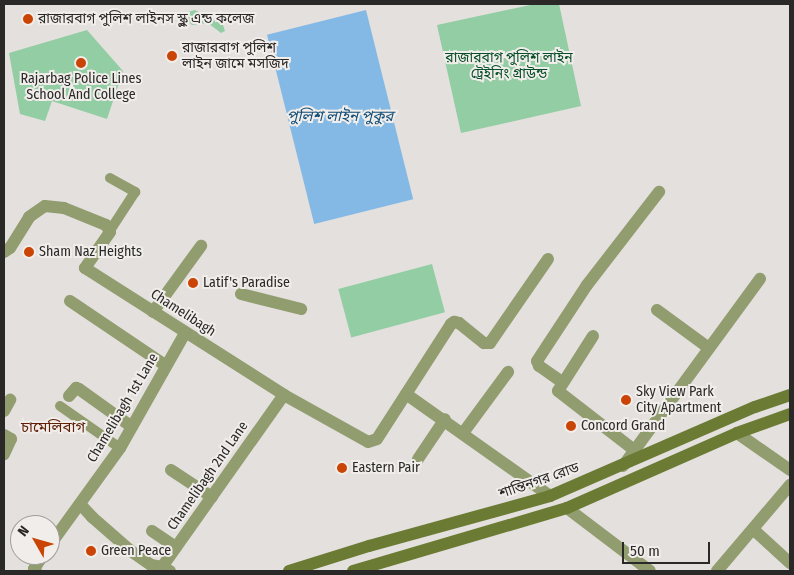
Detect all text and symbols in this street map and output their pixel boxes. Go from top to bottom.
place label: রাজারবাগ পুলিশ লাইনস স্কুল এন্ড কলেজ [38,11,254,27]
marker: রাজারবাগ পুলিশ লাইনস স্কুল এন্ড কলেজ [22,13,34,25]
place label: রাজারবাগ পুলিশ লাইন জামে মসজিদ [182,40,289,72]
marker: রাজারবাগ পুলিশ লাইন জামে মসজিদ [166,50,178,62]
park label: রাজারবাগ পুলিশ লাইন ট্রেইনিং গ্রাউন্ড [445,50,573,82]
marker: Rajarbag Police Lines School And College [75,57,87,69]
place label: Rajarbag Police Lines School And College [21,71,141,104]
water label: পুলিশ লাইন পুকুর [287,108,393,126]
place label: Sham Naz Heights [39,244,142,260]
marker: Sham Naz Heights [23,246,35,258]
place label: Latif's Paradise [203,275,290,291]
marker: Latif's Paradise [187,277,199,289]
street label: Chamelibagh [147,286,219,340]
street label: Chamelibagh 1st Lane [84,351,162,465]
place label: Sky View Park City Apartment [636,384,721,417]
marker: Sky View Park City Apartment [620,394,632,406]
street label: Chamelibagh 2nd Lane [164,418,252,534]
place label: Concord Grand [581,418,665,434]
district label: চামেলিবাগ [21,419,85,437]
marker: Concord Grand [565,420,577,432]
street label: শান্তিনগর রোড [497,459,581,503]
place label: Eastern Pair [352,460,420,476]
marker: Eastern Pair [336,462,348,474]
north arrow [10,515,60,565]
text: N [14,523,33,540]
scale bar [624,532,712,564]
text: 50 m [630,542,660,560]
place label: Green Peace [101,543,171,559]
marker: Green Peace [85,545,97,557]

